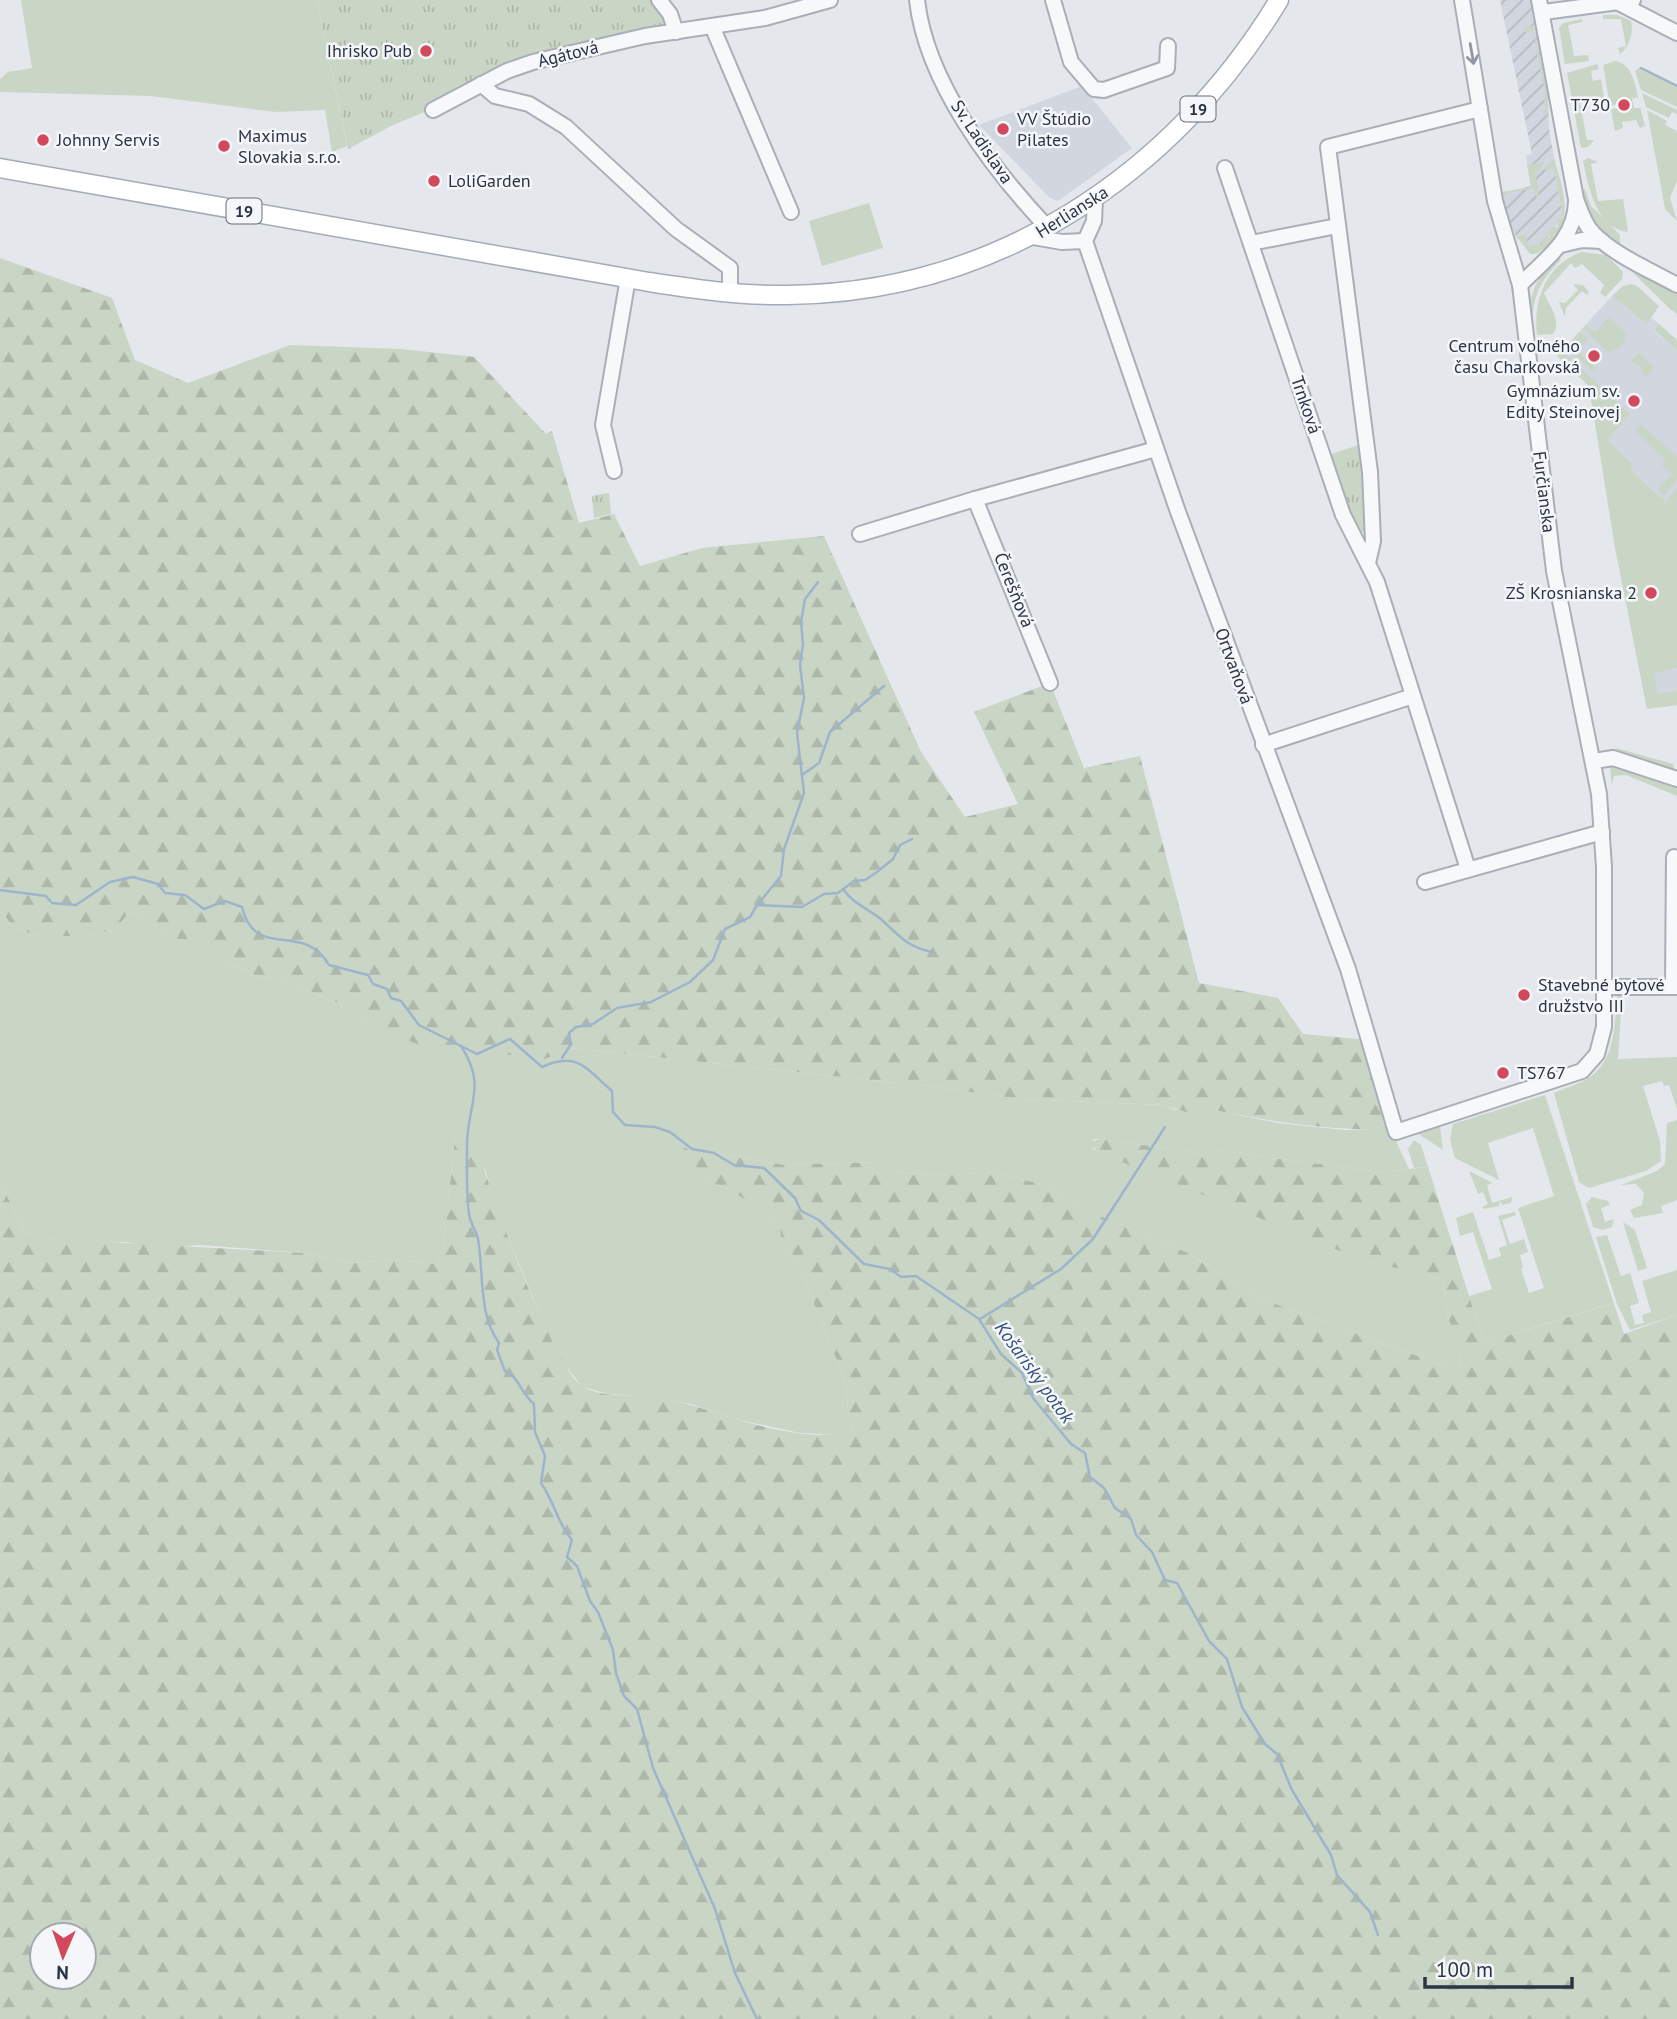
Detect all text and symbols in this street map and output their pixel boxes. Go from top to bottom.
street label: Agátová [535,35,601,72]
place label: Ihrisko Pub [327,39,412,62]
one-way arrow [1466,42,1479,65]
marker: Ihrisko Pub [418,43,434,59]
place label: T730 [1571,93,1610,116]
street label: Sv. Ladislava [946,96,1019,188]
road number: 19 [1180,96,1216,122]
marker: T730 [1616,97,1632,113]
place label: VV Štúdio Pilates [1016,107,1091,151]
marker: VV Štúdio Pilates [995,121,1011,137]
place label: Maximus Slovakia s.r.o. [238,124,341,168]
place label: Johnny Servis [56,128,160,151]
marker: Johnny Servis [35,132,51,148]
marker: Maximus Slovakia s.r.o. [216,138,232,154]
place label: LoliGarden [448,169,531,192]
marker: LoliGarden [426,173,442,189]
street label: Herlianska [1031,180,1112,243]
road number: 19 [226,198,262,224]
place label: Centrum voľného času Charkovská [1448,334,1580,378]
marker: Centrum voľného času Charkovská [1586,348,1602,364]
street label: Trnková [1286,373,1327,437]
place label: Gymnázium sv. Edity Steinovej [1506,379,1620,423]
marker: Gymnázium sv. Edity Steinovej [1626,393,1642,409]
street label: Furčianska [1528,450,1561,534]
street label: Čerešňová [989,549,1040,631]
place label: ZŠ Krosnianska 2 [1506,581,1637,604]
marker: ZŠ Krosnianska 2 [1643,585,1659,601]
street label: Ortvaňová [1210,625,1259,707]
place label: Stavebné bytové družstvo III [1538,973,1665,1017]
marker: Stavebné bytové družstvo III [1516,987,1532,1003]
place label: TS767 [1517,1061,1566,1084]
marker: TS767 [1495,1065,1511,1081]
water label: Košariský potok [990,1316,1081,1429]
north arrow [28,1921,98,1991]
scale bar [1425,1946,1572,1990]
text: 100 m [1436,1956,1493,1983]
text: N [56,1961,69,1985]

